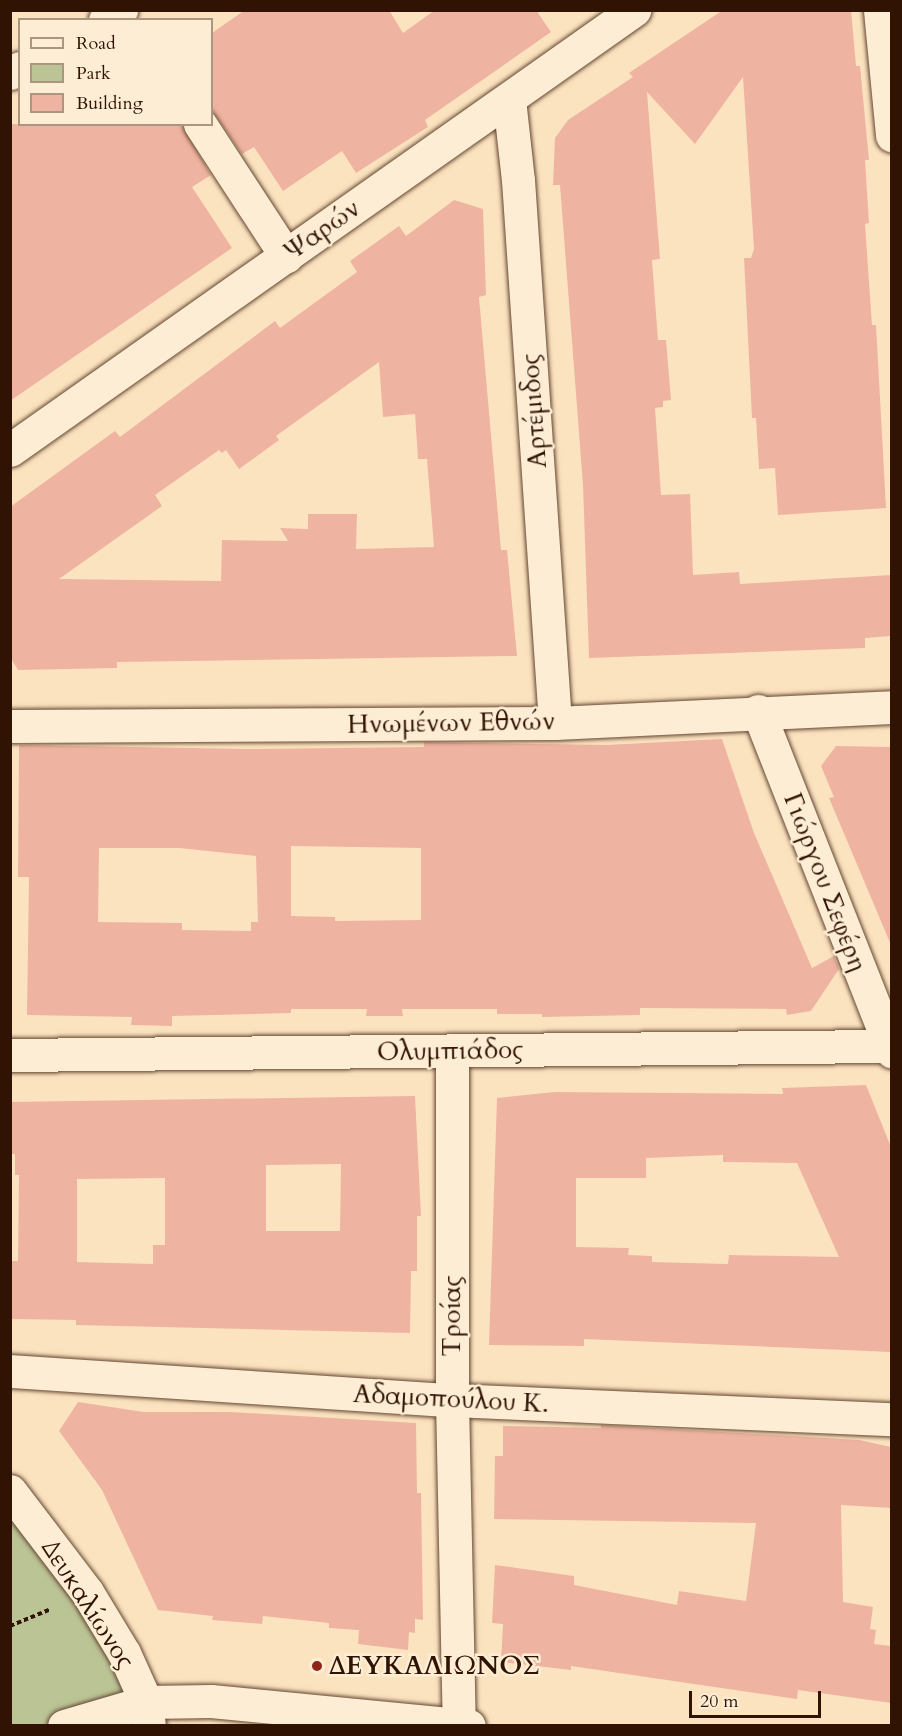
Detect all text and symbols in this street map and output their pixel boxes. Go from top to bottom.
legend [18,18,213,126]
text: Road [76,31,116,56]
text: Park [76,61,111,86]
text: Building [76,91,143,116]
street label: Ψαρών [278,193,366,267]
street label: Αρτέμιδος [514,353,554,469]
street label: Ηνωμένων Εθνών [347,706,555,740]
street label: Γιώργου Σεφέρη [777,788,873,976]
street label: Ολυμπιάδος [377,1034,523,1068]
street label: Τροίας [436,1275,468,1357]
street label: Αδαμοπούλου Κ. [352,1378,550,1420]
street label: Δευκαλίωνος [35,1533,141,1675]
place label: ΔΕΥΚΑΛΙΩΝΟΣ [329,1650,540,1682]
marker: ΔΕΥΚΑΛΙΩΝΟΣ [310,1659,324,1673]
scale bar [692,1679,824,1717]
text: 20 m [700,1689,739,1714]

